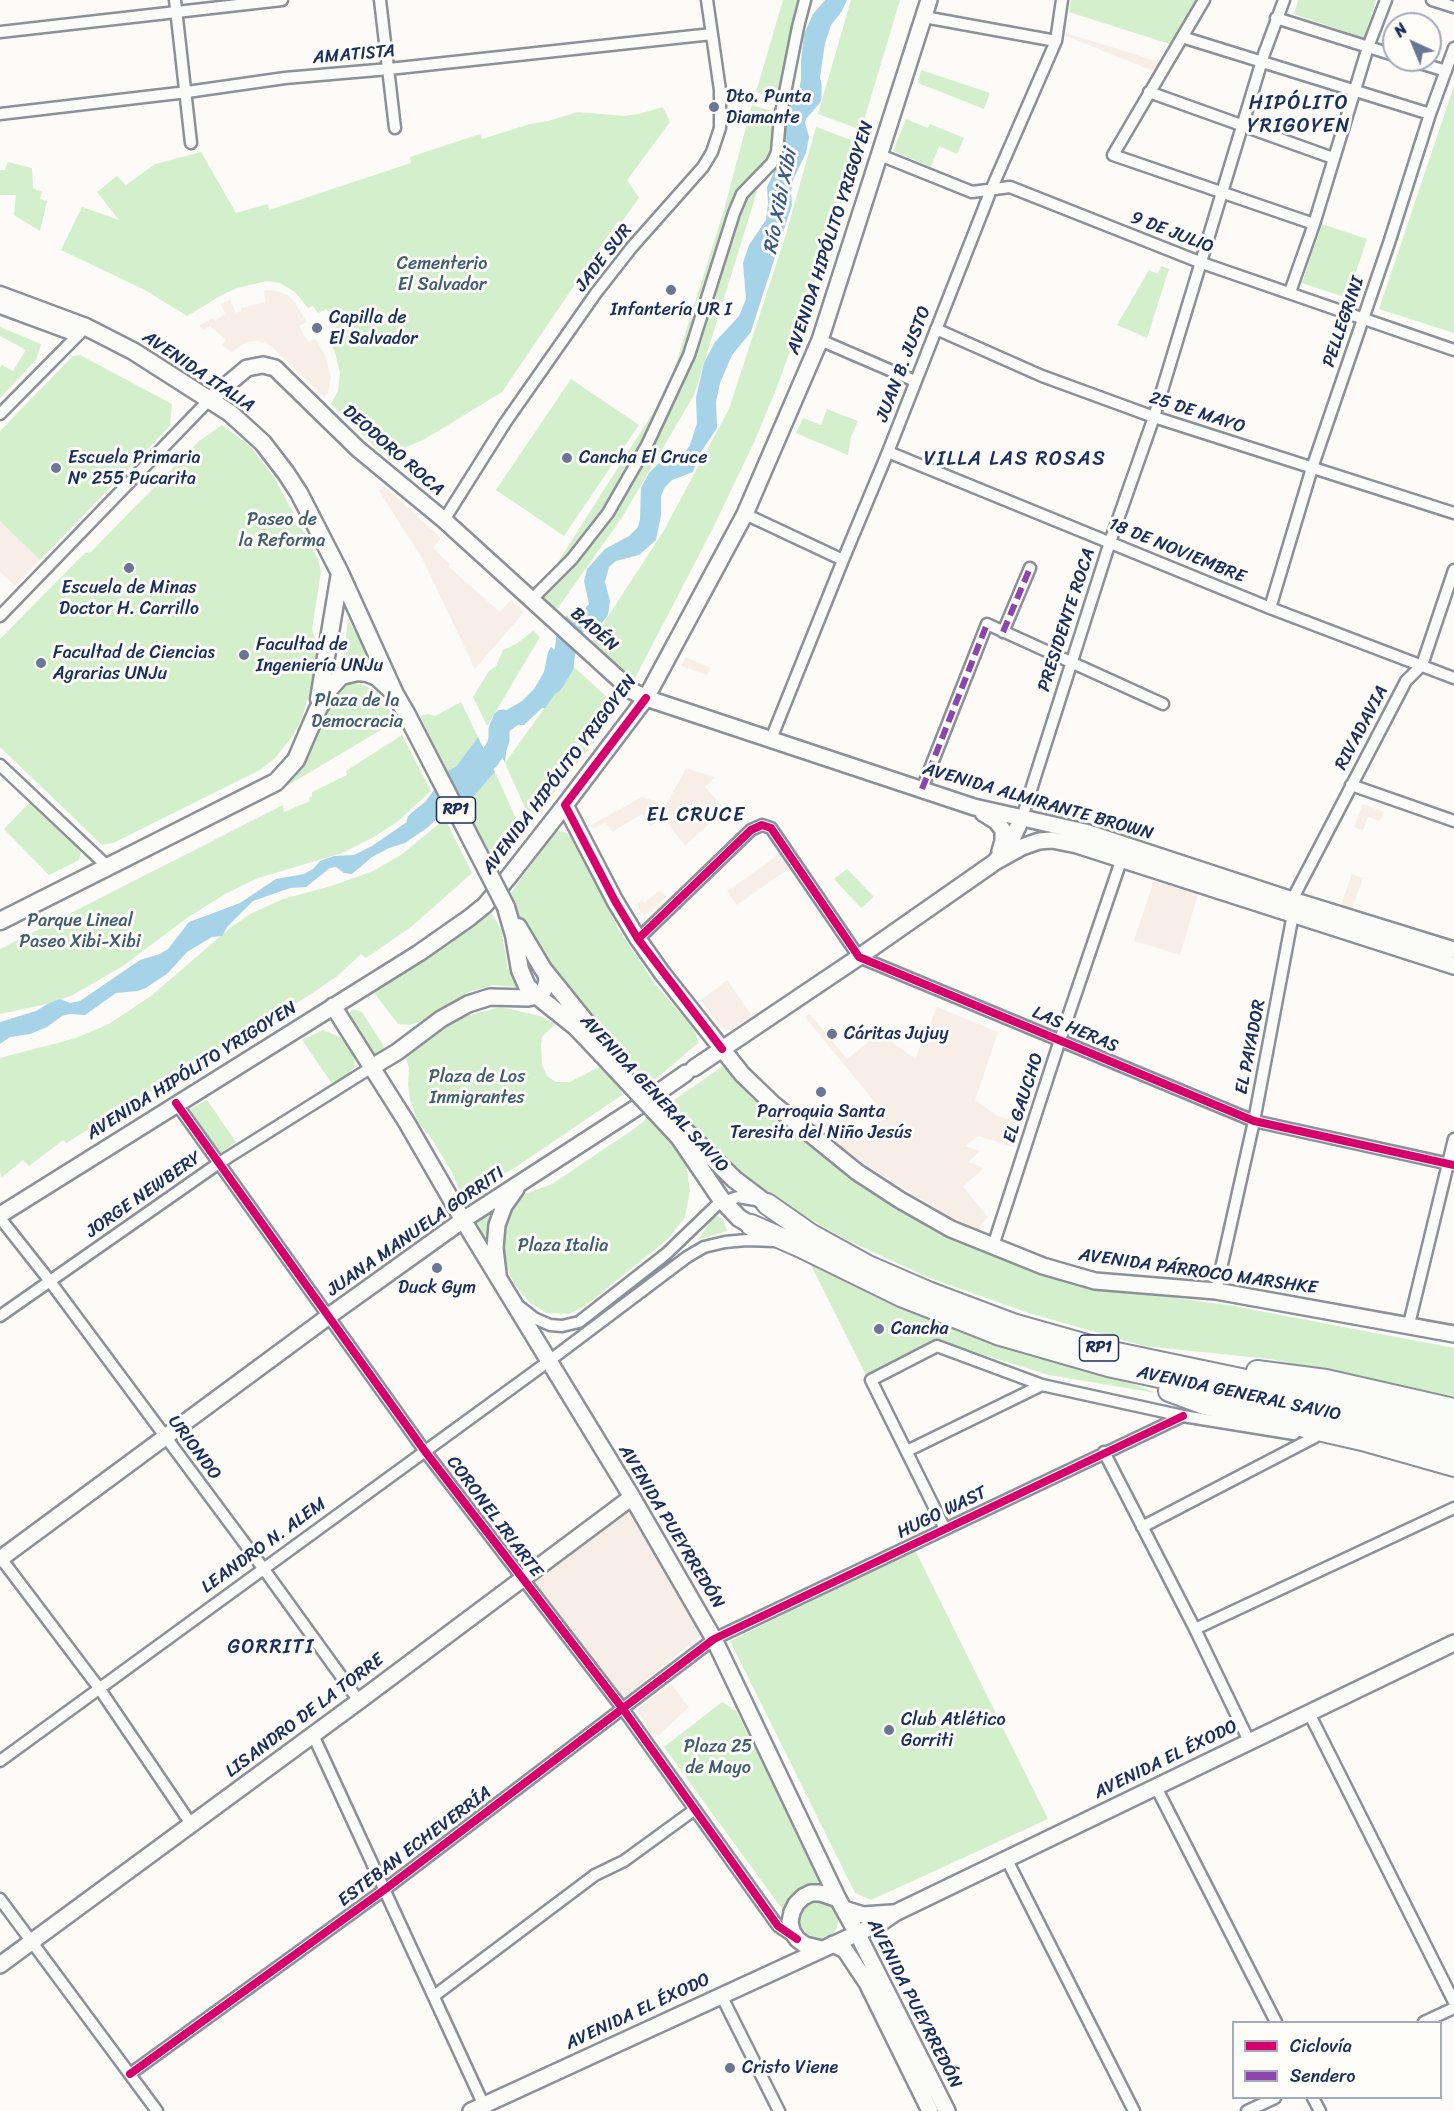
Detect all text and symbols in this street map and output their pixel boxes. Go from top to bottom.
north arrow [1382,12,1442,72]
text: N [1386,16,1415,44]
street label: AMATISTA [312,41,396,69]
place label: Dto. Punta Diamante [726,86,811,128]
district label: HIPÓLITO YRIGOYEN [1247,92,1351,139]
marker: Dto. Punta Diamante [707,100,721,114]
street label: AVENIDA HIPÓLITO YRIGOYEN [783,119,879,357]
water label: Río Xibi Xibi [759,148,803,256]
street label: 9 DE JULIO [1127,207,1217,259]
street label: JADE SUR [571,220,637,296]
park label: Cementerio El Salvador [397,253,487,296]
street label: PELLEGRINI [1318,274,1370,370]
marker: Infantería UR I [664,283,678,297]
place label: Infantería UR I [610,299,732,321]
street label: JUAN B. JUSTO [872,303,936,425]
place label: Capilla de El Salvador [329,307,417,350]
marker: Capilla de El Salvador [310,321,324,335]
street label: AVENIDA ITALIA [138,327,258,417]
street label: 25 DE MAYO [1146,387,1248,439]
street label: DEODORO ROCA [338,401,448,501]
place label: Escuela Primaria Nº 255 Pucarita [68,447,201,490]
place label: Cancha El Cruce [579,447,707,469]
district label: VILLA LAS ROSAS [925,448,1105,472]
marker: Cancha El Cruce [560,451,574,465]
marker: Escuela Primaria Nº 255 Pucarita [49,461,63,475]
park label: Paseo de la Reforma [239,509,325,552]
street label: 18 DE NOVIEMBRE [1105,514,1249,588]
street label: PRESIDENTE ROCA [1034,546,1100,694]
marker: Escuela de Minas Doctor H. Carrillo [122,561,136,575]
place label: Escuela de Minas Doctor H. Carrillo [59,577,199,620]
street label: BADÉN [566,603,622,657]
place label: Facultad de Ingeniería UNJu [256,634,383,676]
place label: Facultad de Ciencias Agrarias UNJu [53,642,215,684]
marker: Facultad de Ingeniería UNJu [237,648,251,662]
marker: Facultad de Ciencias Agrarias UNJu [34,656,48,670]
street label: AVENIDA HIPÓLITO YRIGOYEN [478,671,642,879]
street label: RIVADAVIA [1331,682,1393,774]
park label: Plaza de la Democracia [311,690,403,732]
street label: AVENIDA ALMIRANTE BROWN [920,759,1156,845]
road number: RP1 [436,797,476,823]
district label: EL CRUCE [647,804,745,828]
park label: Parque Lineal Paseo Xibi-Xibi [19,910,141,952]
street label: AVENIDA HIPÓLITO YRIGOYEN [83,997,301,1145]
street label: EL PAYADOR [1231,998,1271,1096]
street label: LAS HERAS [1029,1002,1121,1058]
street label: AVENIDA GENERAL SAVIO [575,1010,733,1178]
place label: Cáritas Jujuy [844,1023,949,1045]
marker: Cáritas Jujuy [825,1027,839,1041]
street label: EL GAUCHO [999,1050,1049,1146]
park label: Plaza de Los Inmigrantes [429,1066,525,1108]
marker: Parroquia Santa Teresita del Niño Jesús [814,1085,828,1099]
place label: Parroquia Santa Teresita del Niño Jesús [730,1101,912,1144]
street label: JORGE NEWBERY [82,1147,206,1243]
street label: JUANA MANUELA GORRITI [323,1162,509,1302]
park label: Plaza Italia [518,1235,608,1257]
street label: AVENIDA PÁRROCO MARSHKE [1077,1245,1319,1299]
marker: Duck Gym [430,1261,444,1275]
place label: Duck Gym [398,1277,476,1299]
place label: Cancha [891,1318,948,1340]
marker: Cancha [872,1322,886,1336]
road number: RP1 [1080,1335,1118,1361]
street label: AVENIDA GENERAL SAVIO [1135,1362,1343,1426]
street label: URIONDO [163,1411,225,1485]
street label: AVENIDA PUEYRREDÓN [613,1441,729,1613]
street label: CORONEL IRIARTE [441,1452,547,1582]
street label: HUGO WAST [894,1482,990,1544]
street label: LEANDRO N. ALEM [197,1494,331,1598]
district label: GORRITI [229,1636,313,1660]
street label: LISANDRO DE LA TORRE [222,1649,388,1783]
place label: Club Atlético Gorriti [901,1709,1006,1752]
street label: AVENIDA EL ÉXODO [1091,1716,1241,1804]
marker: Club Atlético Gorriti [882,1723,896,1737]
park label: Plaza 25 de Mayo [684,1736,752,1778]
street label: ESTEBAN ECHEVERRÍA [334,1782,496,1912]
street label: AVENIDA PUEYRREDÓN [862,1916,966,2092]
street label: AVENIDA EL ÉXODO [562,1969,714,2055]
legend [1232,2021,1442,2099]
text: Ciclovía [1290,2030,1352,2062]
place label: Cristo Viene [742,2057,838,2079]
text: Sendero [1290,2060,1355,2092]
marker: Cristo Viene [723,2061,737,2075]

